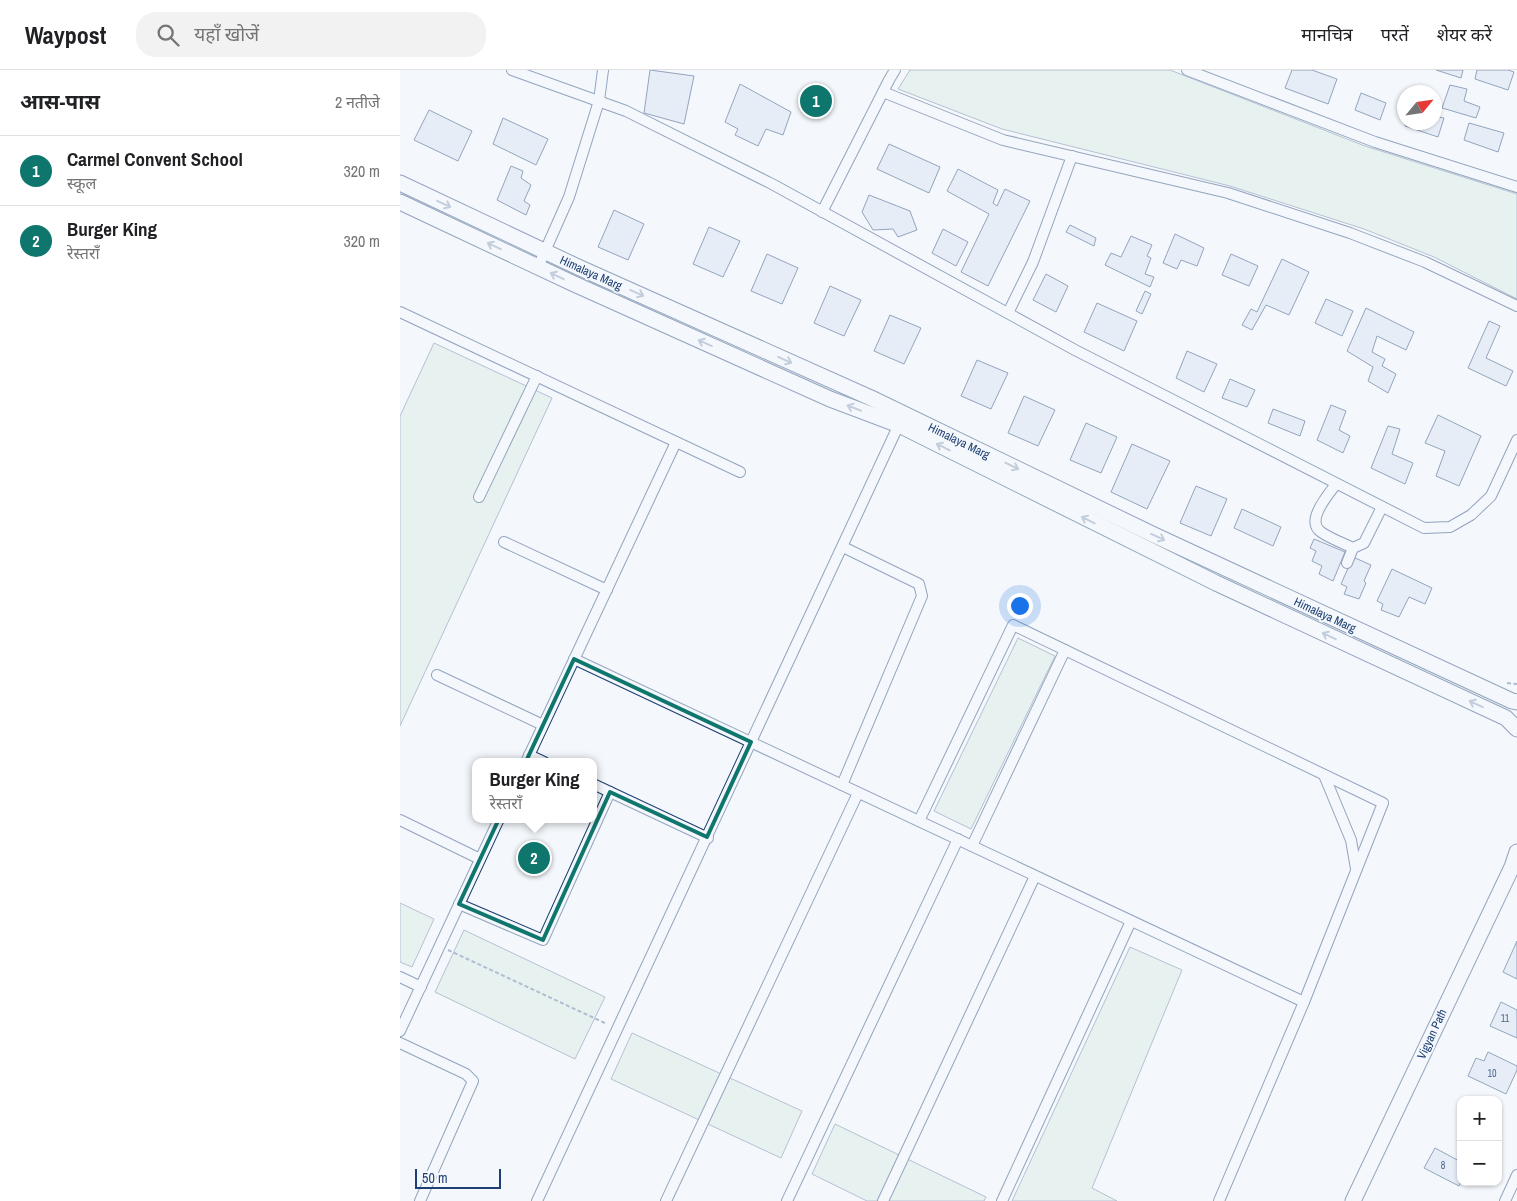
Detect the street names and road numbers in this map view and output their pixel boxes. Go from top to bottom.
street label: Himalaya Marg [557,252,625,294]
street label: Himalaya Marg [926,419,993,463]
street label: Himalaya Marg [1291,594,1359,637]
street label: Vigyan Path [1413,1006,1451,1062]

